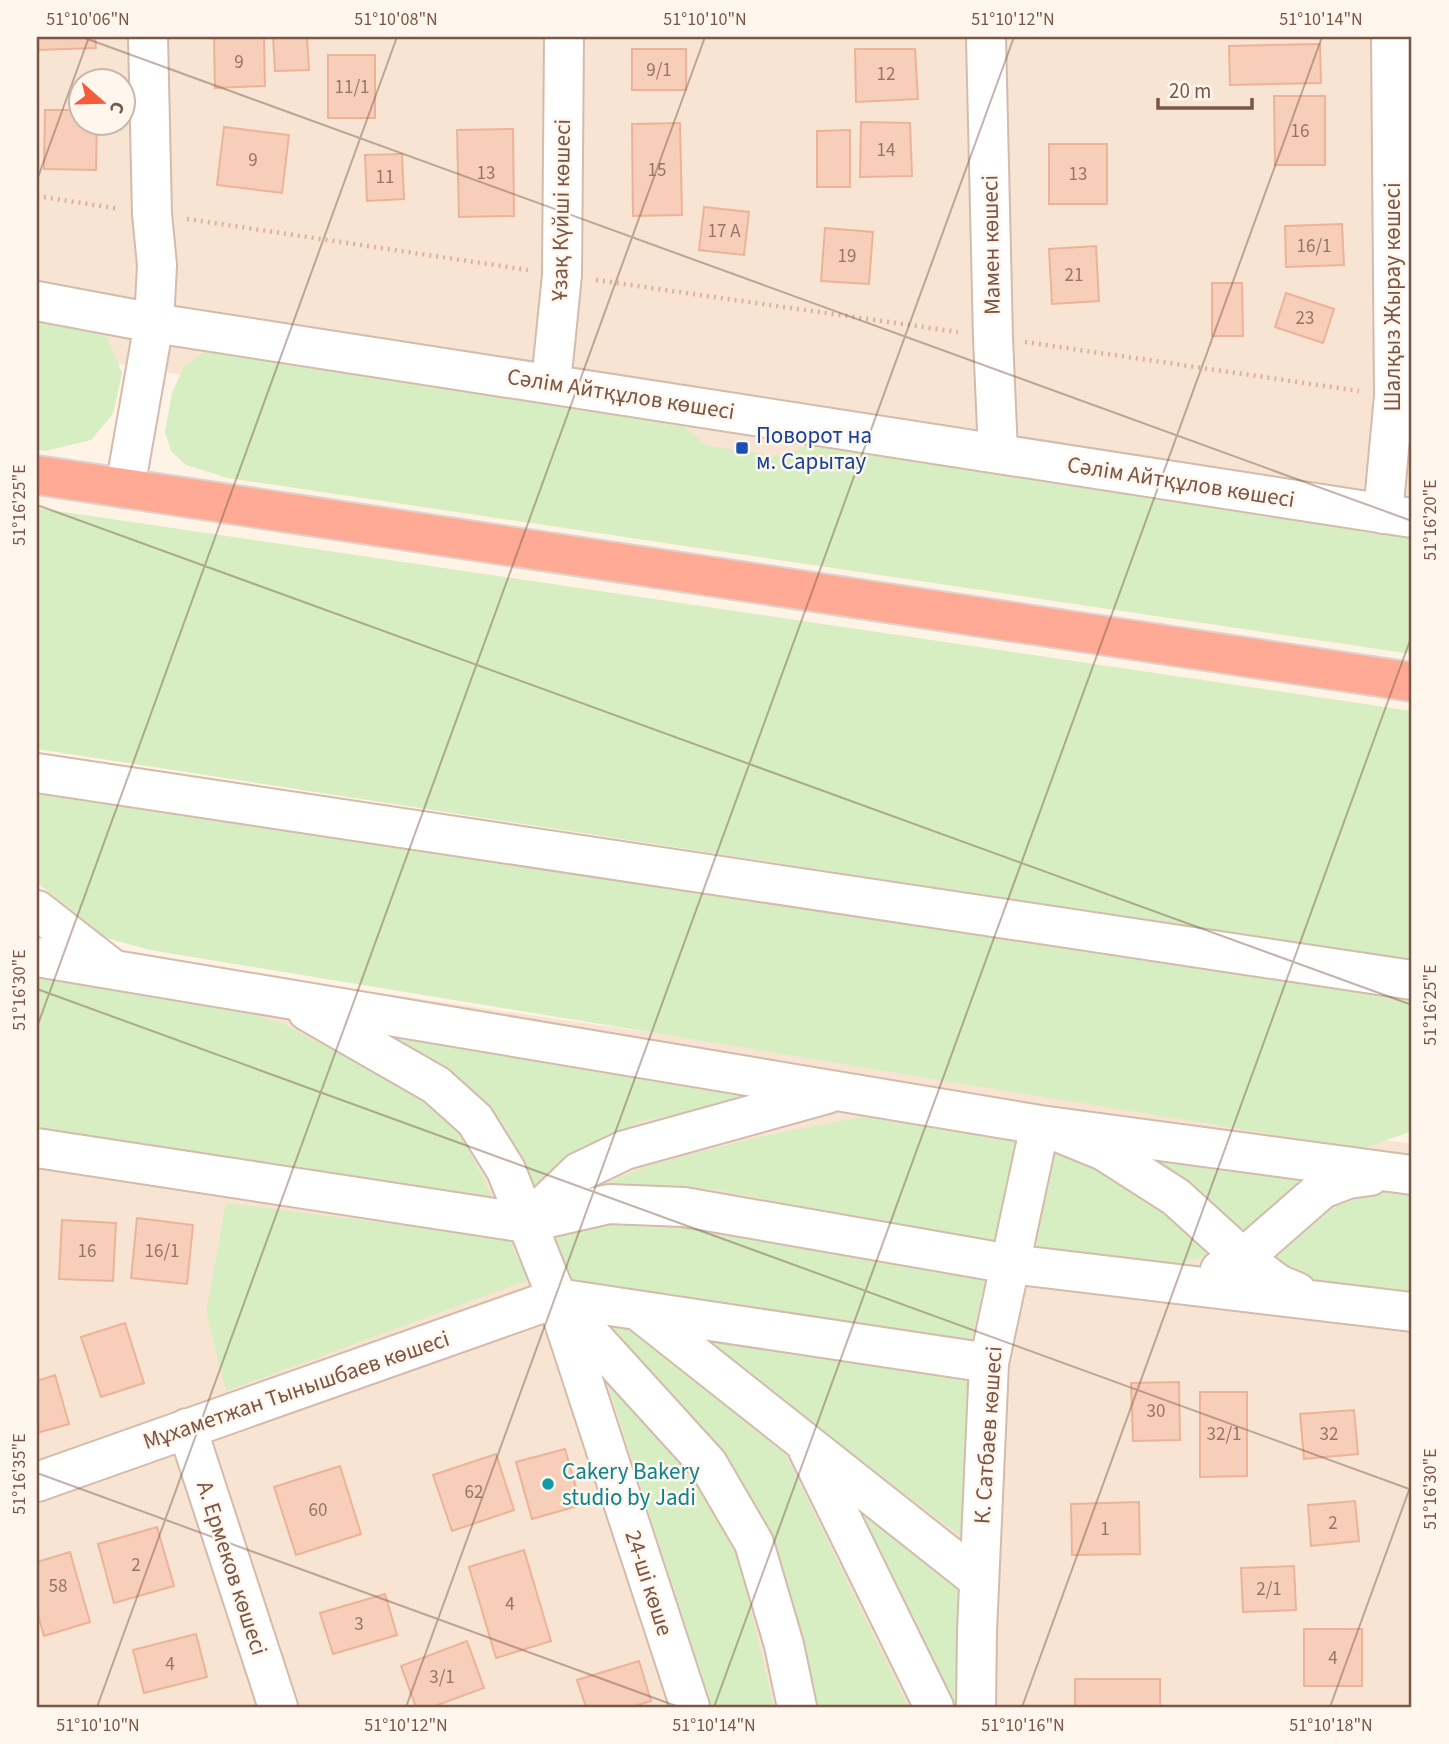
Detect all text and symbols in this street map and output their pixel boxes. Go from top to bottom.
text: 51°10'06"N [46,7,130,32]
text: 51°10'08"N [354,7,438,32]
text: 51°10'10"N [663,7,747,32]
text: 51°10'12"N [971,7,1055,32]
text: 51°10'14"N [1279,7,1363,32]
house number: 9 [234,49,244,76]
house number: 9/1 [646,57,672,84]
house number: 12 [877,61,895,88]
north arrow [66,66,136,136]
scale bar [1158,66,1253,110]
house number: 11/1 [335,74,369,101]
text: 20 m [1169,76,1211,106]
text: С [102,97,131,117]
house number: 16 [1291,118,1309,145]
street label: Ұзақ Күйші көшесі [543,119,579,302]
house number: 14 [877,137,895,164]
house number: 9 [248,147,258,174]
house number: 15 [648,157,666,184]
house number: 13 [477,160,495,187]
house number: 13 [1069,161,1087,188]
house number: 11 [376,164,394,191]
street label: Мамен көшесі [973,175,1009,315]
street label: Шалқыз Жырау көшесі [1376,182,1409,412]
house number: 17 А [707,218,741,245]
house number: 16/1 [1297,233,1331,260]
house number: 19 [838,243,856,270]
house number: 21 [1065,262,1083,289]
house number: 23 [1296,305,1314,332]
street label: Сәлім Айтқұлов көшесі [505,360,737,428]
place label: Поворот на м. Сарытау [756,419,872,478]
marker: Поворот на м. Сарытау [734,440,750,456]
street label: Сәлім Айтқұлов көшесі [1065,448,1297,516]
text: 51°16'25"E [7,464,32,546]
text: 51°16'20"E [1418,479,1443,561]
text: 51°16'30"E [7,949,32,1031]
text: 51°16'25"E [1418,964,1443,1046]
house number: 16 [78,1238,96,1265]
house number: 16/1 [145,1238,179,1265]
street label: Мұхаметжан Тынышбаев көшесі [138,1322,454,1458]
street label: К. Сатбаев көшесі [965,1345,1011,1525]
house number: 30 [1147,1398,1165,1425]
house number: 32/1 [1207,1421,1241,1448]
house number: 32 [1320,1421,1338,1448]
text: 51°16'35"E [7,1433,32,1515]
text: 51°16'30"E [1418,1448,1443,1530]
place label: Cakery Bakery studio by Jadi [562,1455,700,1514]
marker: Cakery Bakery studio by Jadi [540,1476,556,1492]
street label: А. Ермеков көшесі [188,1477,276,1659]
house number: 62 [465,1479,483,1506]
house number: 60 [309,1497,327,1524]
house number: 2 [1328,1510,1338,1537]
house number: 1 [1100,1516,1110,1543]
street label: 24-ші көше [616,1526,682,1640]
house number: 2 [131,1552,141,1579]
house number: 58 [49,1573,67,1600]
house number: 2/1 [1256,1576,1282,1603]
house number: 4 [505,1591,515,1618]
house number: 3 [354,1611,364,1638]
house number: 4 [1328,1645,1338,1672]
house number: 4 [165,1651,175,1678]
house number: 3/1 [429,1664,455,1691]
text: 51°10'10"N [56,1713,140,1738]
text: 51°10'12"N [364,1713,448,1738]
text: 51°10'14"N [672,1713,756,1738]
text: 51°10'16"N [981,1713,1065,1738]
text: 51°10'18"N [1289,1713,1373,1738]

